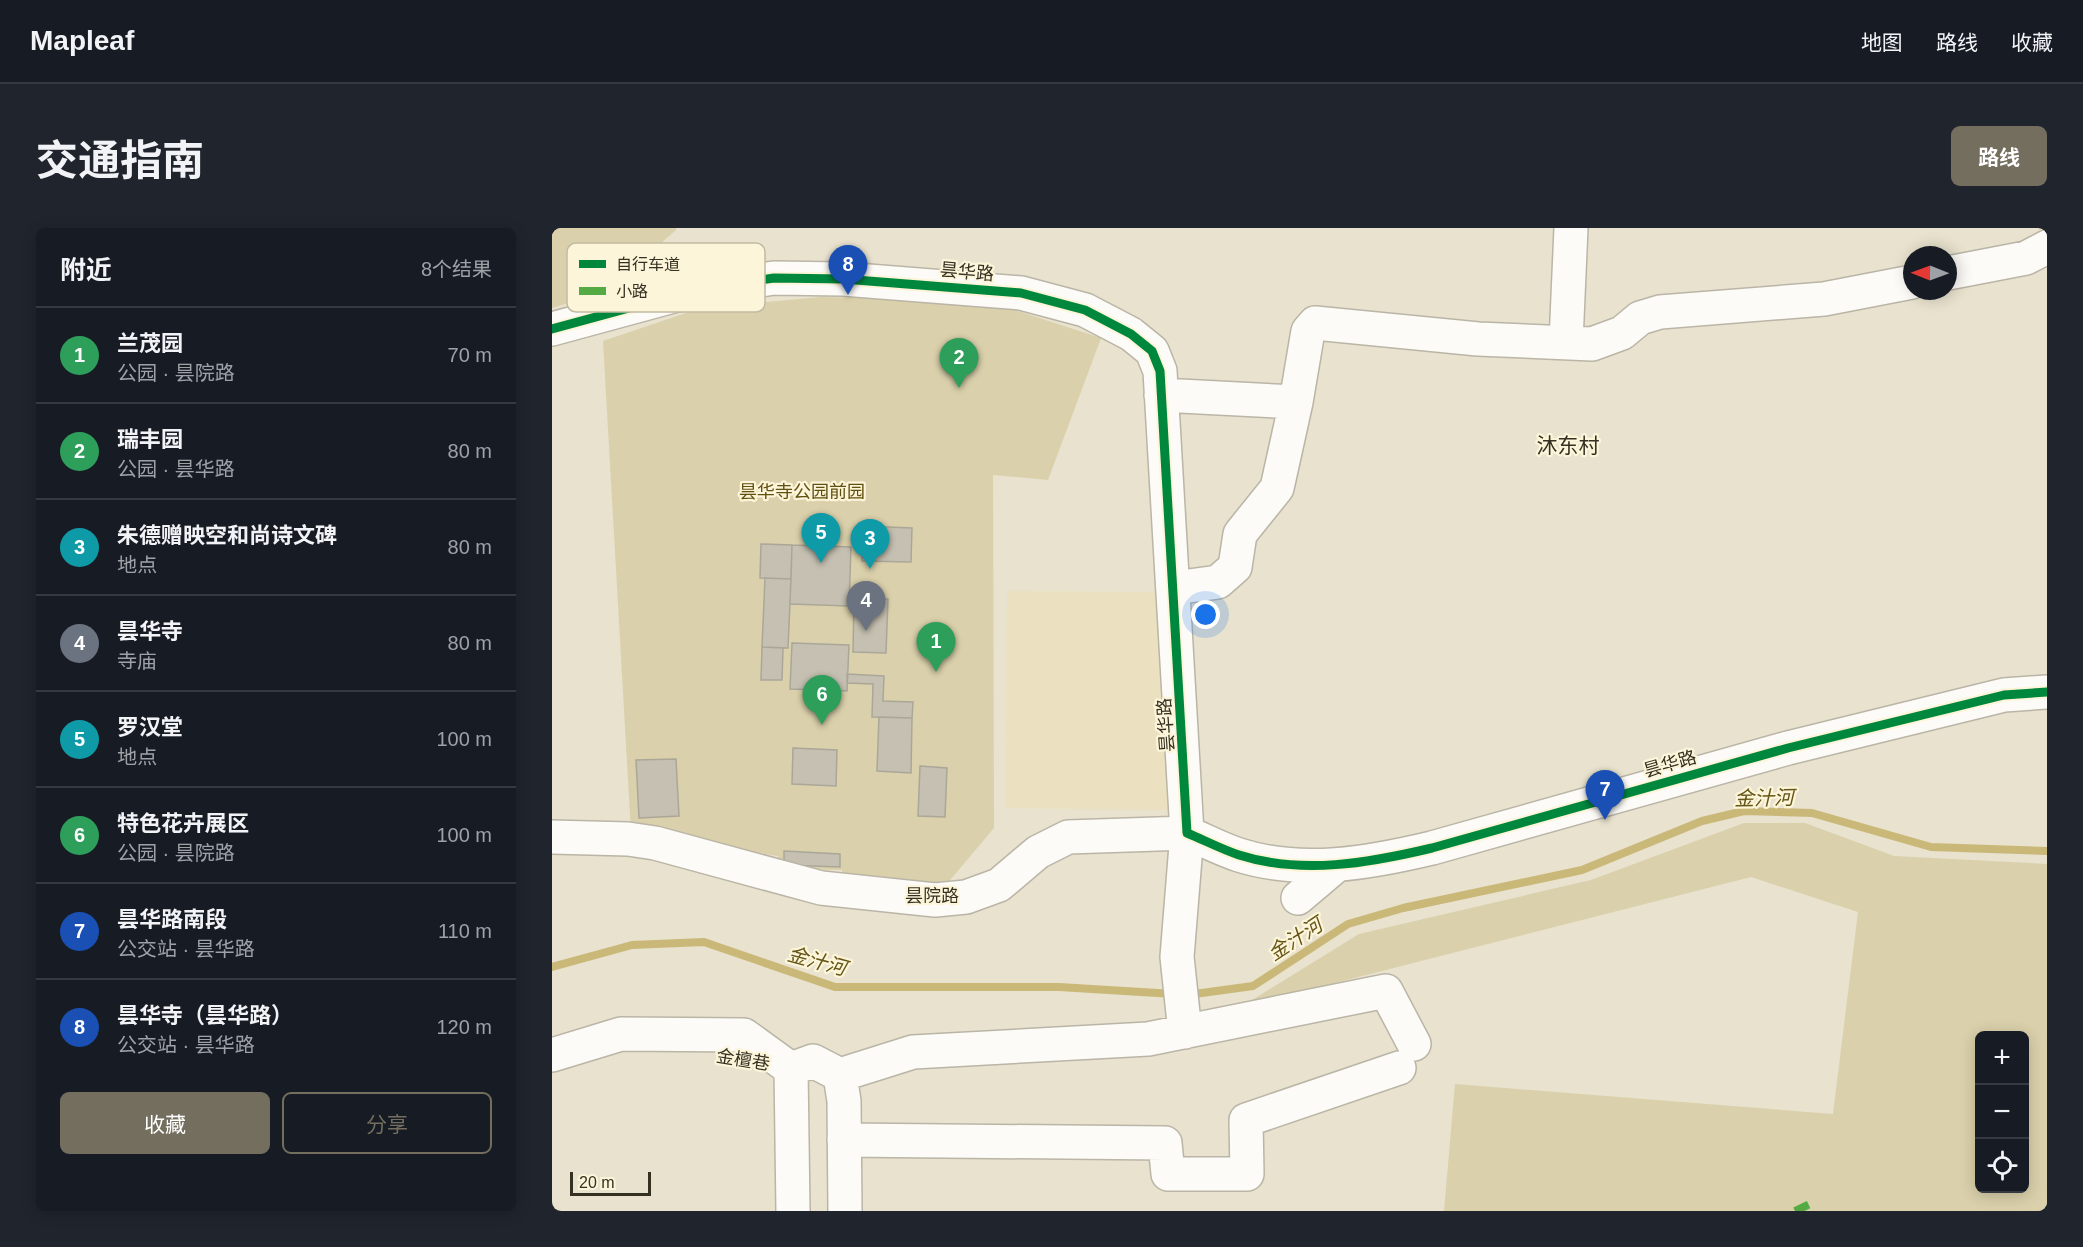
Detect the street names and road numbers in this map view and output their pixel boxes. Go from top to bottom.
street label: 昙华路 [939,260,995,284]
street label: 昙华路 [1154,697,1178,753]
street label: 昙华路 [1641,747,1699,781]
street label: 昙院路 [905,886,959,906]
street label: 金檀巷 [715,1046,771,1074]

